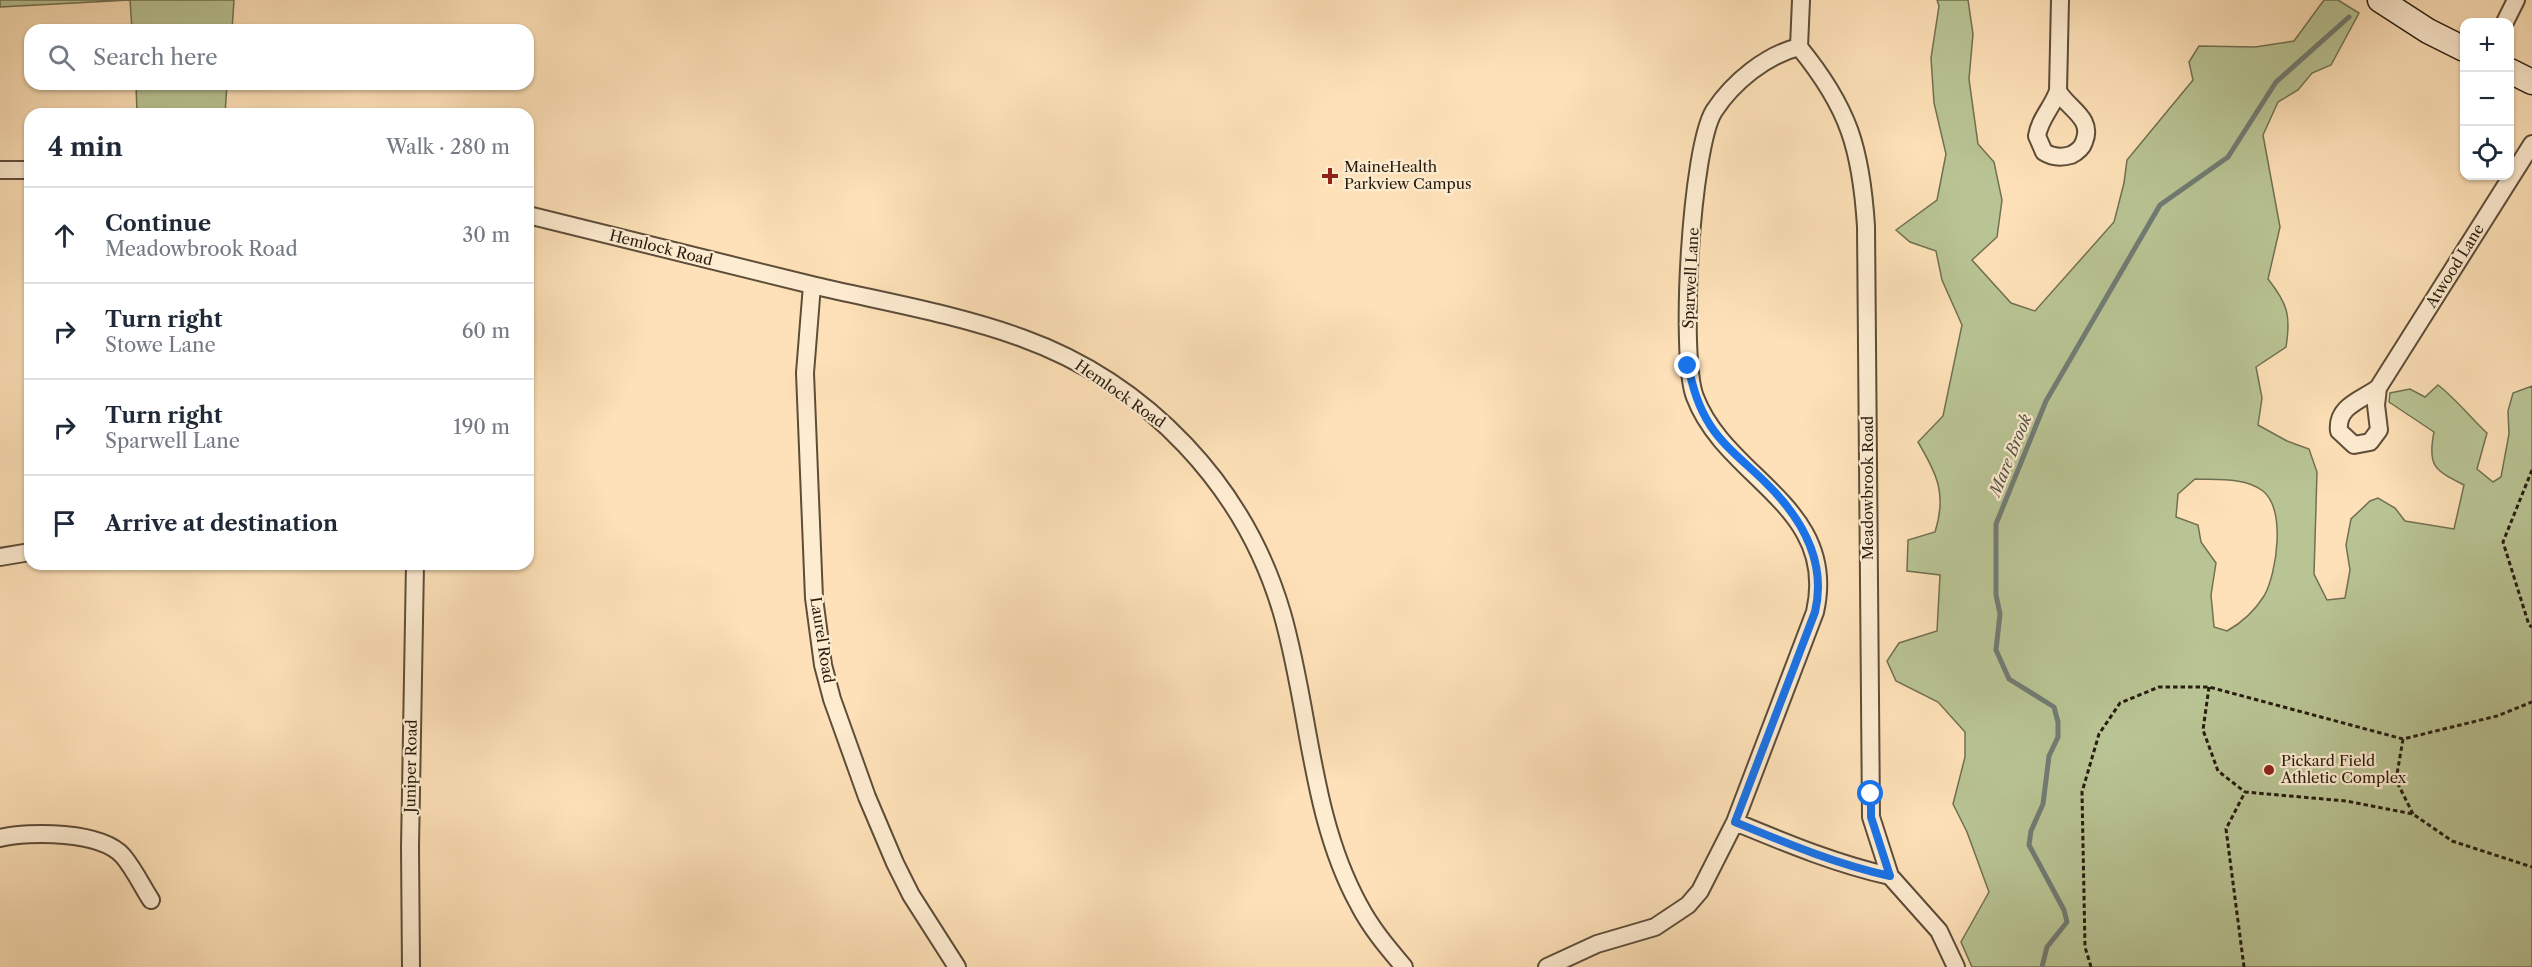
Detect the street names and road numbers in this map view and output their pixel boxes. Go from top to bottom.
street label: Atwood Lane [2421,220,2488,312]
street label: Hemlock Road [607,225,715,270]
street label: Sparwell Lane [1678,227,1703,329]
street label: Hemlock Road [1071,355,1169,432]
street label: Meadowbrook Road [1858,416,1877,560]
street label: Laurel Road [806,595,839,684]
street label: Juniper Road [400,719,421,815]

